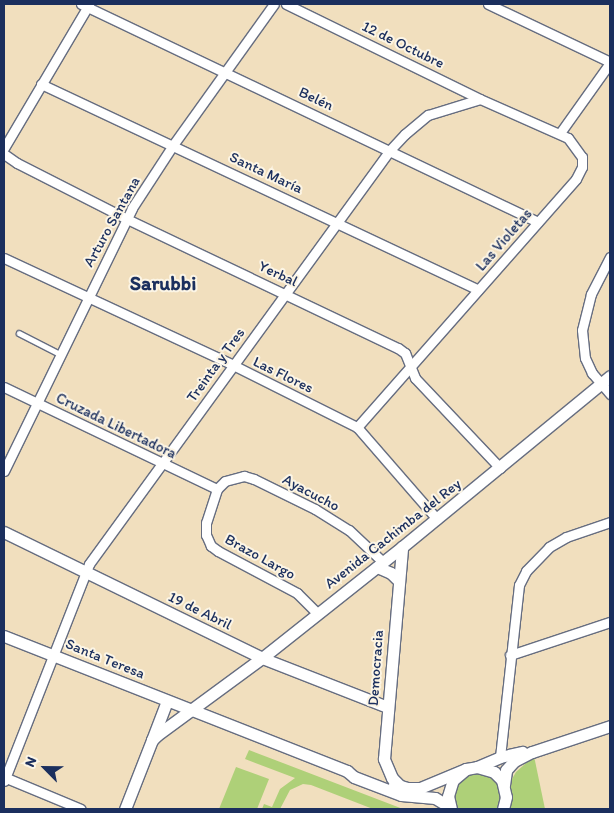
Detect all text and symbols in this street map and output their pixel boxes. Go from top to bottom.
street label: 12 de Octubre [359,17,447,73]
street label: Belén [296,83,336,115]
street label: Santa María [227,148,305,198]
street label: Arturo Santana [80,174,144,270]
street label: Las Violetas [472,205,536,275]
street label: Yerbal [256,257,300,291]
district label: Sarubbi [130,271,196,295]
street label: Treinta y Tres [183,325,249,405]
street label: Las Flores [250,353,316,397]
street label: Cruzada Libertadora [53,389,179,463]
street label: Ayacucho [279,471,343,515]
street label: Avenida Cachimba del Rey [321,475,465,593]
street label: Brazo Largo [222,530,298,584]
street label: 19 de Abril [165,588,235,634]
street label: Democracia [364,629,388,707]
street label: Santa Teresa [63,635,147,683]
north arrow [20,743,70,793]
text: N [21,754,40,770]

